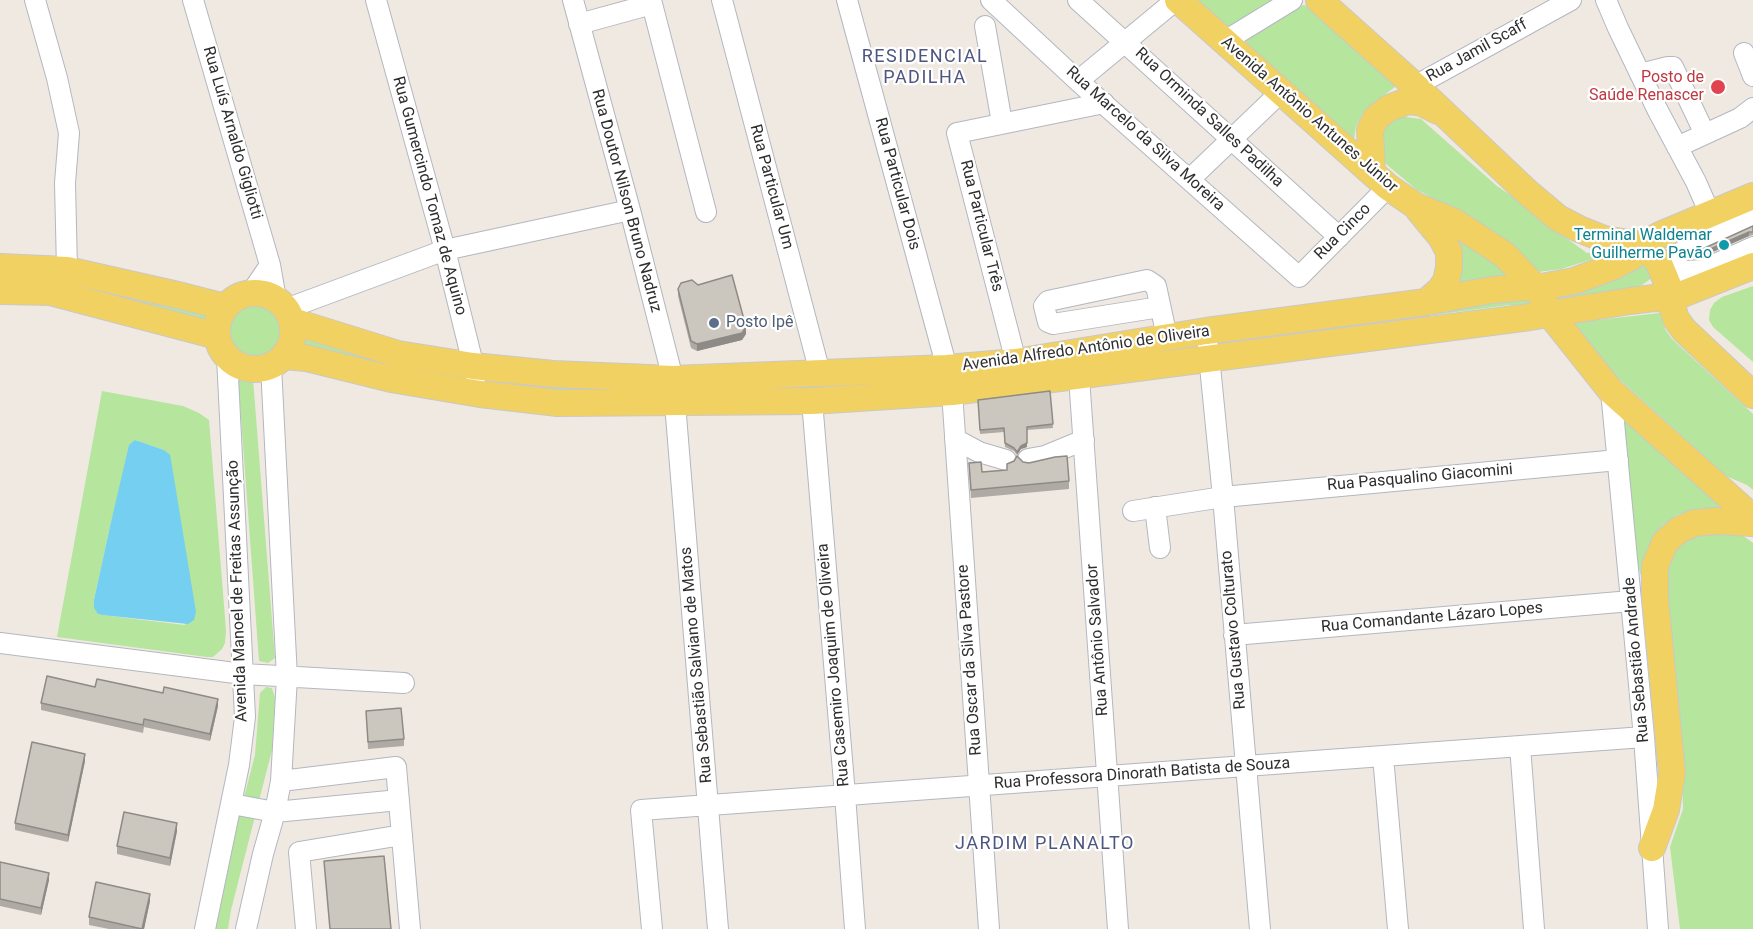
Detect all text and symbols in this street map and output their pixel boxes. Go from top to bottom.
street label: Rua Jamil Scaff [1423,15,1531,87]
street label: Avenida Antônio Antunes Júnior [1217,33,1401,197]
street label: Rua Luís Arnaldo Gigliotti [198,44,266,222]
street label: Rua Orminda Salles Padilha [1131,44,1287,192]
district label: RESIDENCIAL PADILHA [862,46,988,88]
street label: Rua Marcelo da Silva Moreira [1062,63,1228,215]
place label: Posto de Saúde Renascer [1589,68,1704,106]
street label: Rua Gumercindo Tomaz de Aquino [388,75,470,317]
marker: Posto de Saúde Renascer [1709,78,1727,96]
street label: Rua Doutor Nilson Bruno Nadruz [587,87,665,315]
street label: Rua Particular Dois [870,116,924,252]
street label: Rua Particular Um [745,122,797,252]
street label: Rua Particular Três [955,158,1007,294]
street label: Rua Cinco [1311,200,1375,264]
place label: Terminal Waldemar Guilherme Pavão [1574,226,1712,264]
marker: Terminal Waldemar Guilherme Pavão [1717,238,1731,252]
place label: Posto Ipê [726,313,793,333]
marker: Posto Ipê [707,316,721,330]
street label: Avenida Alfredo Antônio de Oliveira [961,322,1211,376]
street label: Avenida Manoel de Freitas Assunção [224,460,252,722]
street label: Rua Pasqualino Giacomini [1326,460,1514,496]
street label: Rua Casemiro Joaquim de Oliveira [814,543,854,787]
street label: Rua Sebastião Salviano de Matos [677,546,717,784]
street label: Rua Gustavo Colturato [1217,550,1251,710]
street label: Rua Antônio Salvador [1083,563,1113,717]
street label: Rua Oscar da Silva Pastore [954,564,986,756]
street label: Rua Sebastião Andrade [1620,577,1654,743]
street label: Rua Comandante Lázaro Lopes [1320,599,1544,637]
street label: Rua Professora Dinorath Batista de Souza [993,754,1291,794]
district label: JARDIM PLANALTO [955,833,1135,855]

